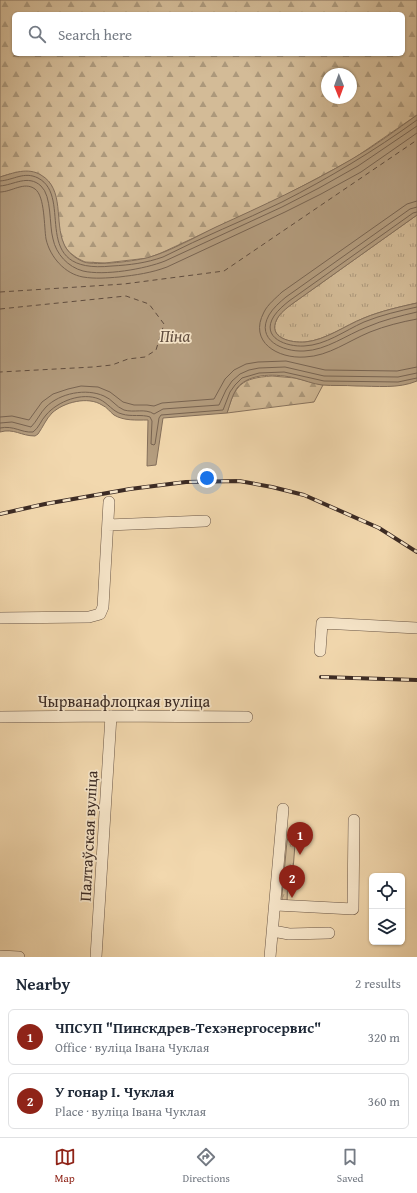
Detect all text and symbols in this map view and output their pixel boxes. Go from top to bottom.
search box [12,12,405,56]
icon: search [26,23,48,45]
text: Search here [58,24,132,45]
north arrow [321,68,357,104]
water label: Піна [160,323,191,348]
your location [197,468,217,488]
street label: Чырванафлоцкая вуліца [38,689,211,713]
street label: Палтаўская вуліца [73,770,103,902]
pin: 1 [287,822,313,855]
pin: 2 [279,865,305,898]
map controls [369,873,405,945]
button: locate [369,873,405,909]
button: layers [369,909,405,945]
text: Nearby [16,971,70,996]
text: 2 results [355,974,401,993]
text: ЧПСУП "Пинскдрев-Техэнергосервис" [55,1017,321,1038]
text: 1 [27,1028,33,1047]
text: 320 m [368,1028,400,1047]
text: Office · вуліца Івана Чуклая [55,1038,209,1057]
text: У гонар І. Чуклая [55,1081,174,1102]
text: 2 [27,1092,33,1111]
text: 360 m [368,1092,400,1111]
text: Place · вуліца Івана Чуклая [55,1102,206,1121]
tab: Map [54,1146,76,1186]
tab: Directions [183,1146,230,1186]
tab: Saved [337,1146,363,1186]

